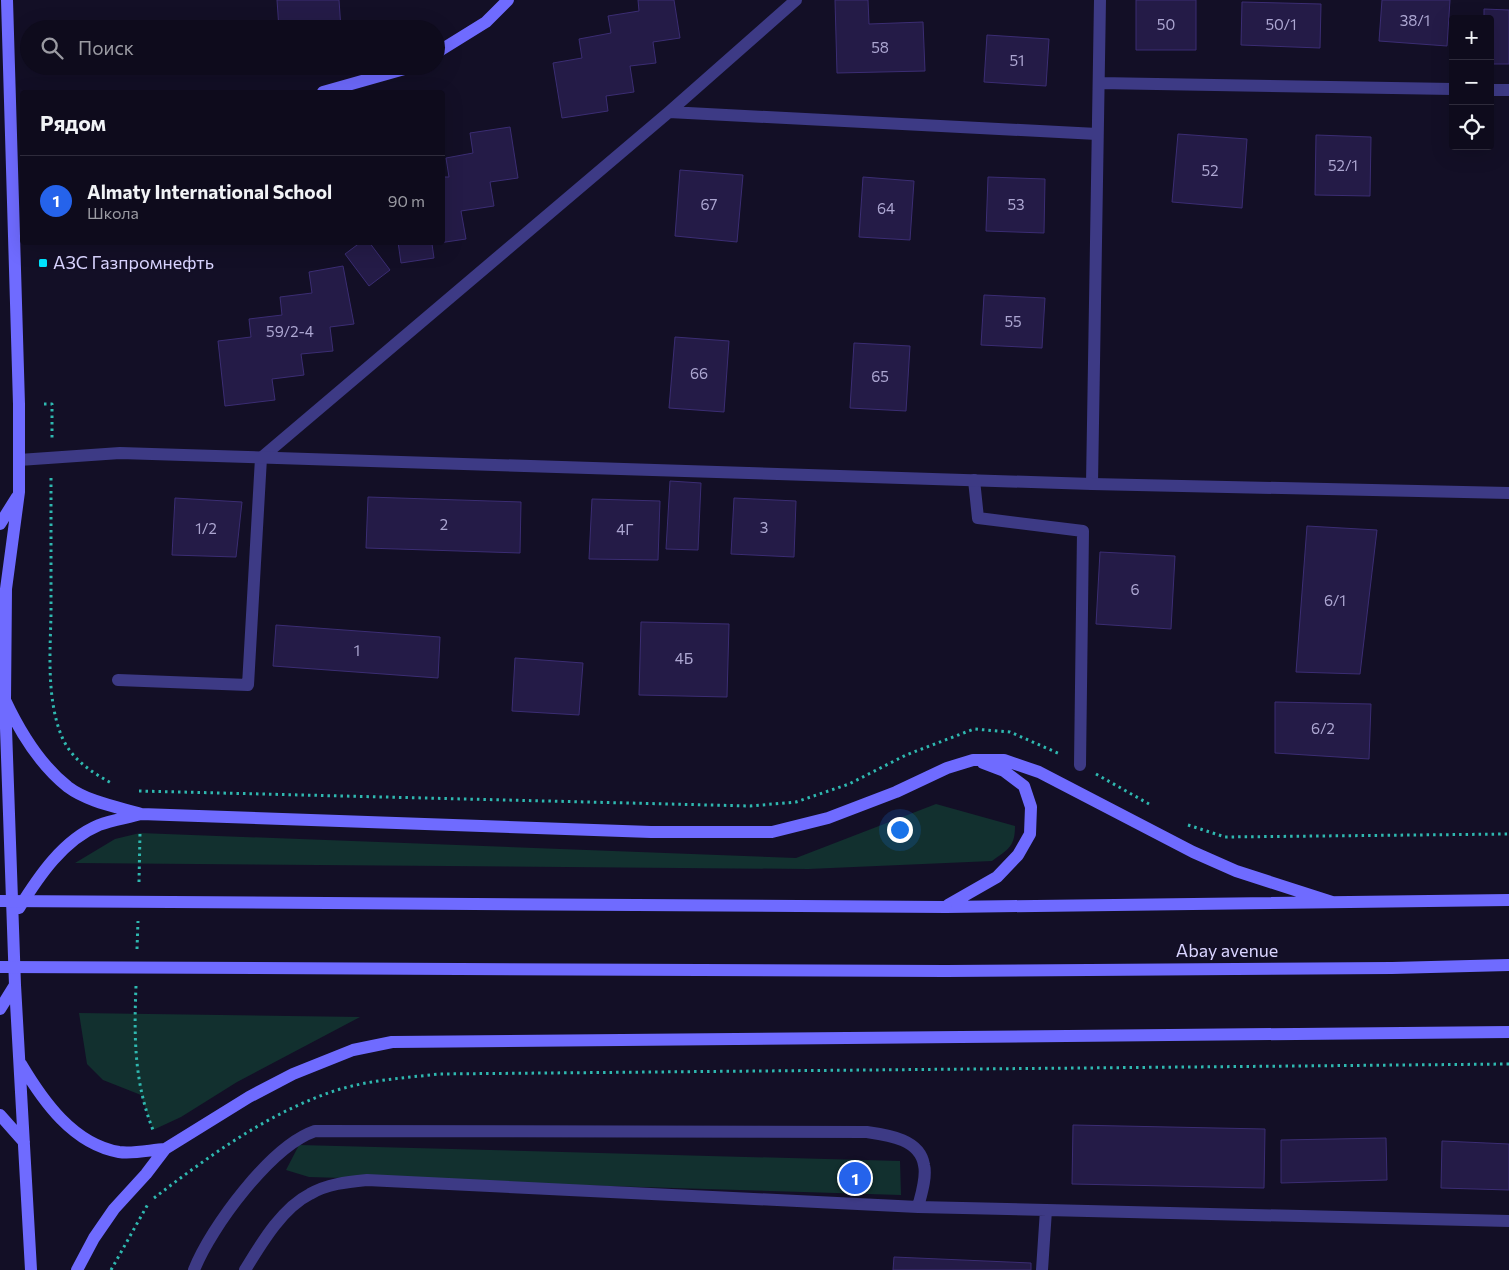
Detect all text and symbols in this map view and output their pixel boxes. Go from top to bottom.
house number: 38/1 [1400,11,1430,29]
house number: 50 [1157,15,1175,33]
house number: 50/1 [1265,15,1297,33]
map controls [1449,15,1494,150]
button: + [1449,15,1494,60]
search box [20,20,445,75]
icon: search [38,34,66,62]
text: Поиск [78,36,134,59]
house number: 58 [871,38,889,56]
house number: 51 [1009,51,1025,69]
button: − [1449,60,1494,105]
button: locate [1449,105,1494,150]
text: Рядом [40,110,106,135]
house number: 52/1 [1328,156,1358,174]
house number: 52 [1202,161,1218,179]
text: Almaty International School [87,180,332,203]
text: 1 [52,191,60,210]
text: 90 m [388,191,425,210]
house number: 67 [701,195,718,213]
house number: 53 [1007,195,1025,213]
house number: 64 [877,199,895,217]
text: Школа [87,203,139,222]
place label: АЗС Газпромнефть [53,251,214,273]
marker: АЗС Газпромнефть [37,257,49,269]
house number: 55 [1004,312,1022,330]
house number: 59/2-4 [266,322,314,340]
house number: 66 [690,364,708,382]
house number: 65 [871,367,889,385]
house number: 2 [440,515,448,533]
house number: 3 [760,518,768,536]
house number: 1/2 [195,519,217,537]
house number: 4Г [616,520,634,538]
house number: 6 [1130,580,1140,598]
house number: 6/1 [1324,591,1346,609]
house number: 1 [354,641,360,659]
house number: 4Б [675,649,693,667]
house number: 6/2 [1311,719,1335,737]
your location [887,817,913,843]
street label: Abay avenue [1176,939,1278,961]
pin: 1 [839,1159,871,1197]

